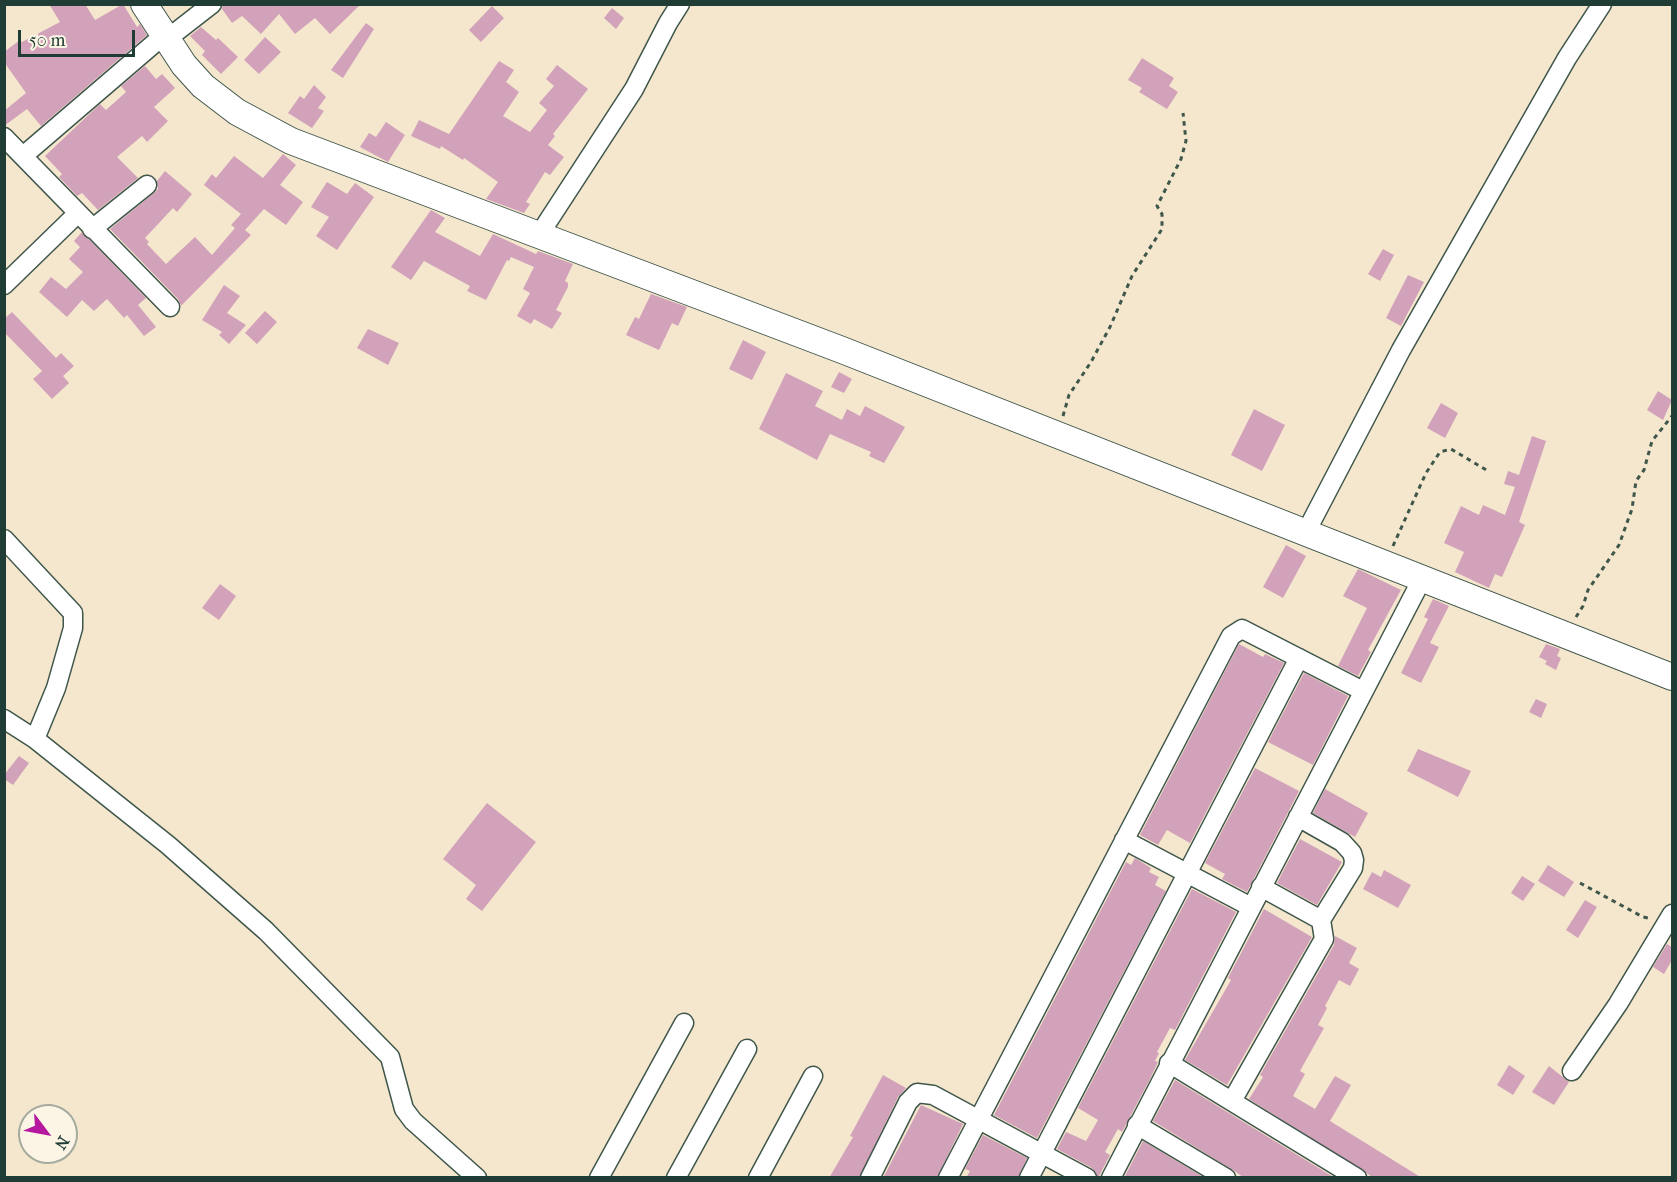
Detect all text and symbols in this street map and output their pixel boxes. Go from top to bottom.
scale bar [21,18,138,56]
text: 50 m [29,30,65,51]
north arrow [18,1104,78,1164]
text: N [51,1133,73,1153]

